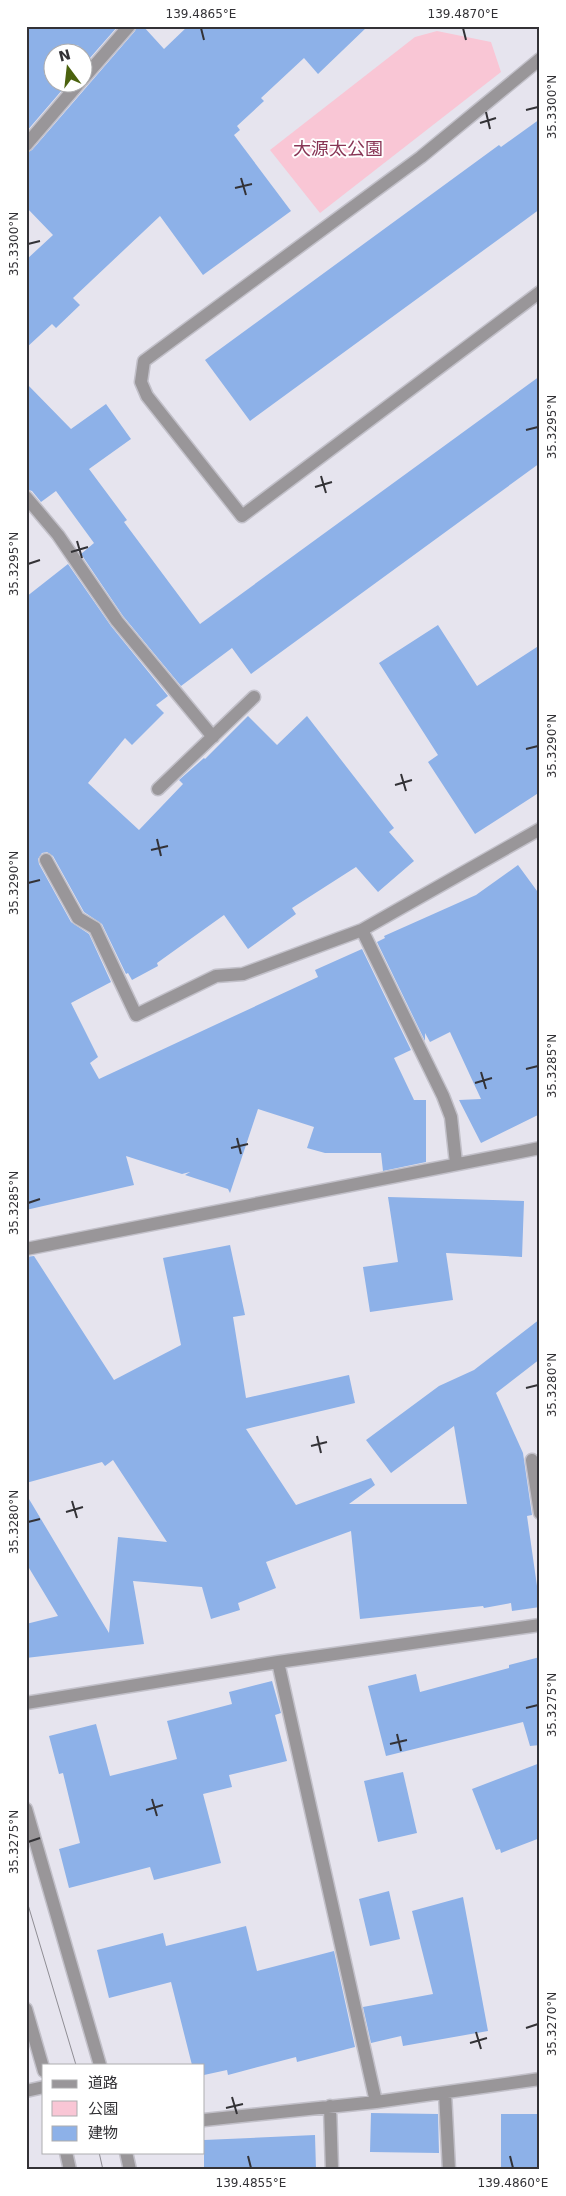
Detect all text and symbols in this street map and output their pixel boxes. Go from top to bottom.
text: 139.4865°E [166,7,236,21]
text: 139.4870°E [428,7,498,21]
north arrow [42,42,92,92]
text: N [57,46,72,65]
text: 35.3300°N [545,75,559,139]
park label: 大源太公園 [293,138,383,159]
text: 35.3300°N [7,212,21,276]
text: 35.3295°N [545,395,559,459]
text: 35.3295°N [7,532,21,596]
text: 35.3290°N [545,714,559,778]
text: 35.3290°N [7,851,21,915]
text: 35.3285°N [545,1034,559,1098]
text: 35.3285°N [7,1171,21,1235]
text: 35.3280°N [545,1353,559,1417]
text: 35.3280°N [7,1490,21,1554]
text: 35.3275°N [545,1673,559,1737]
text: 35.3275°N [7,1810,21,1874]
text: 35.3270°N [545,1992,559,2056]
legend [42,2064,205,2154]
text: 道路 [88,2074,118,2092]
text: 公園 [88,2100,118,2118]
text: 建物 [88,2124,118,2142]
text: 139.4855°E [216,2176,286,2190]
text: 139.4860°E [478,2176,548,2190]

